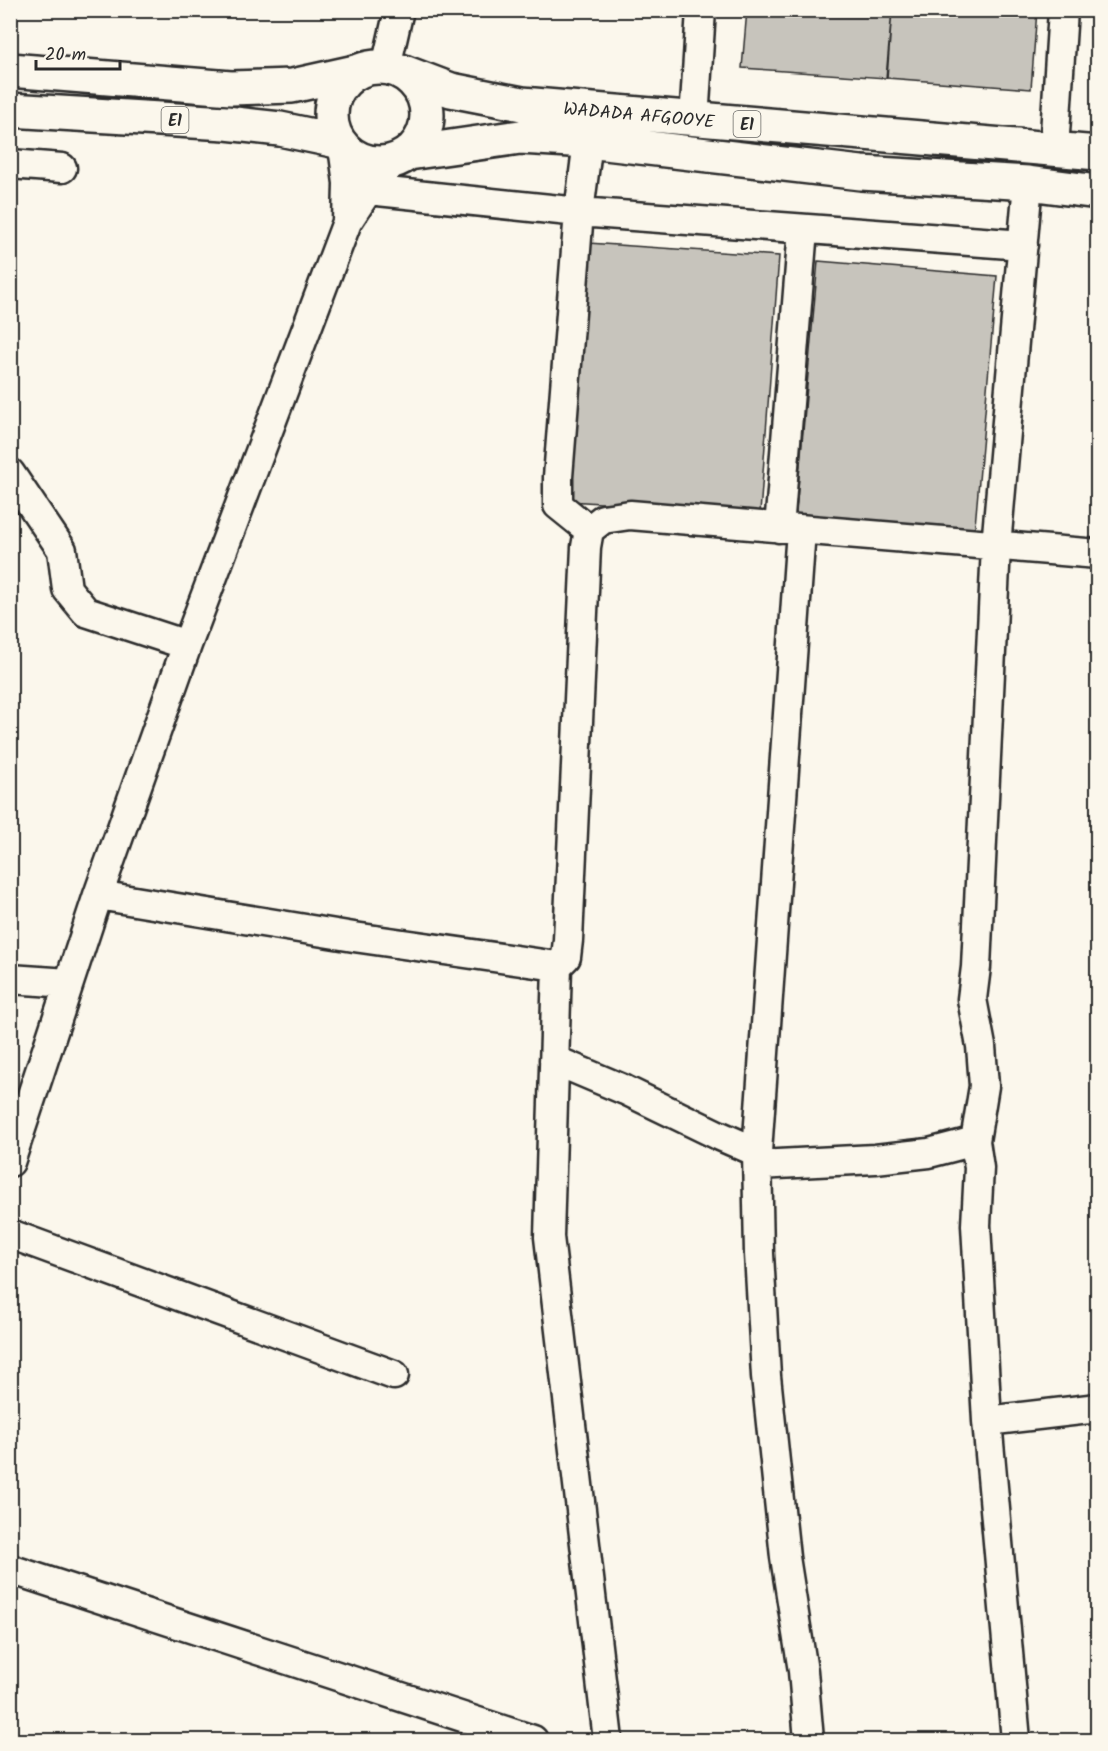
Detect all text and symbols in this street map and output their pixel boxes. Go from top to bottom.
scale bar [36,33,120,71]
text: 20 m [45,41,86,70]
street label: WADADA AFGOOYE [562,95,716,138]
road number: E1 [162,107,188,133]
road number: E1 [734,111,760,137]

